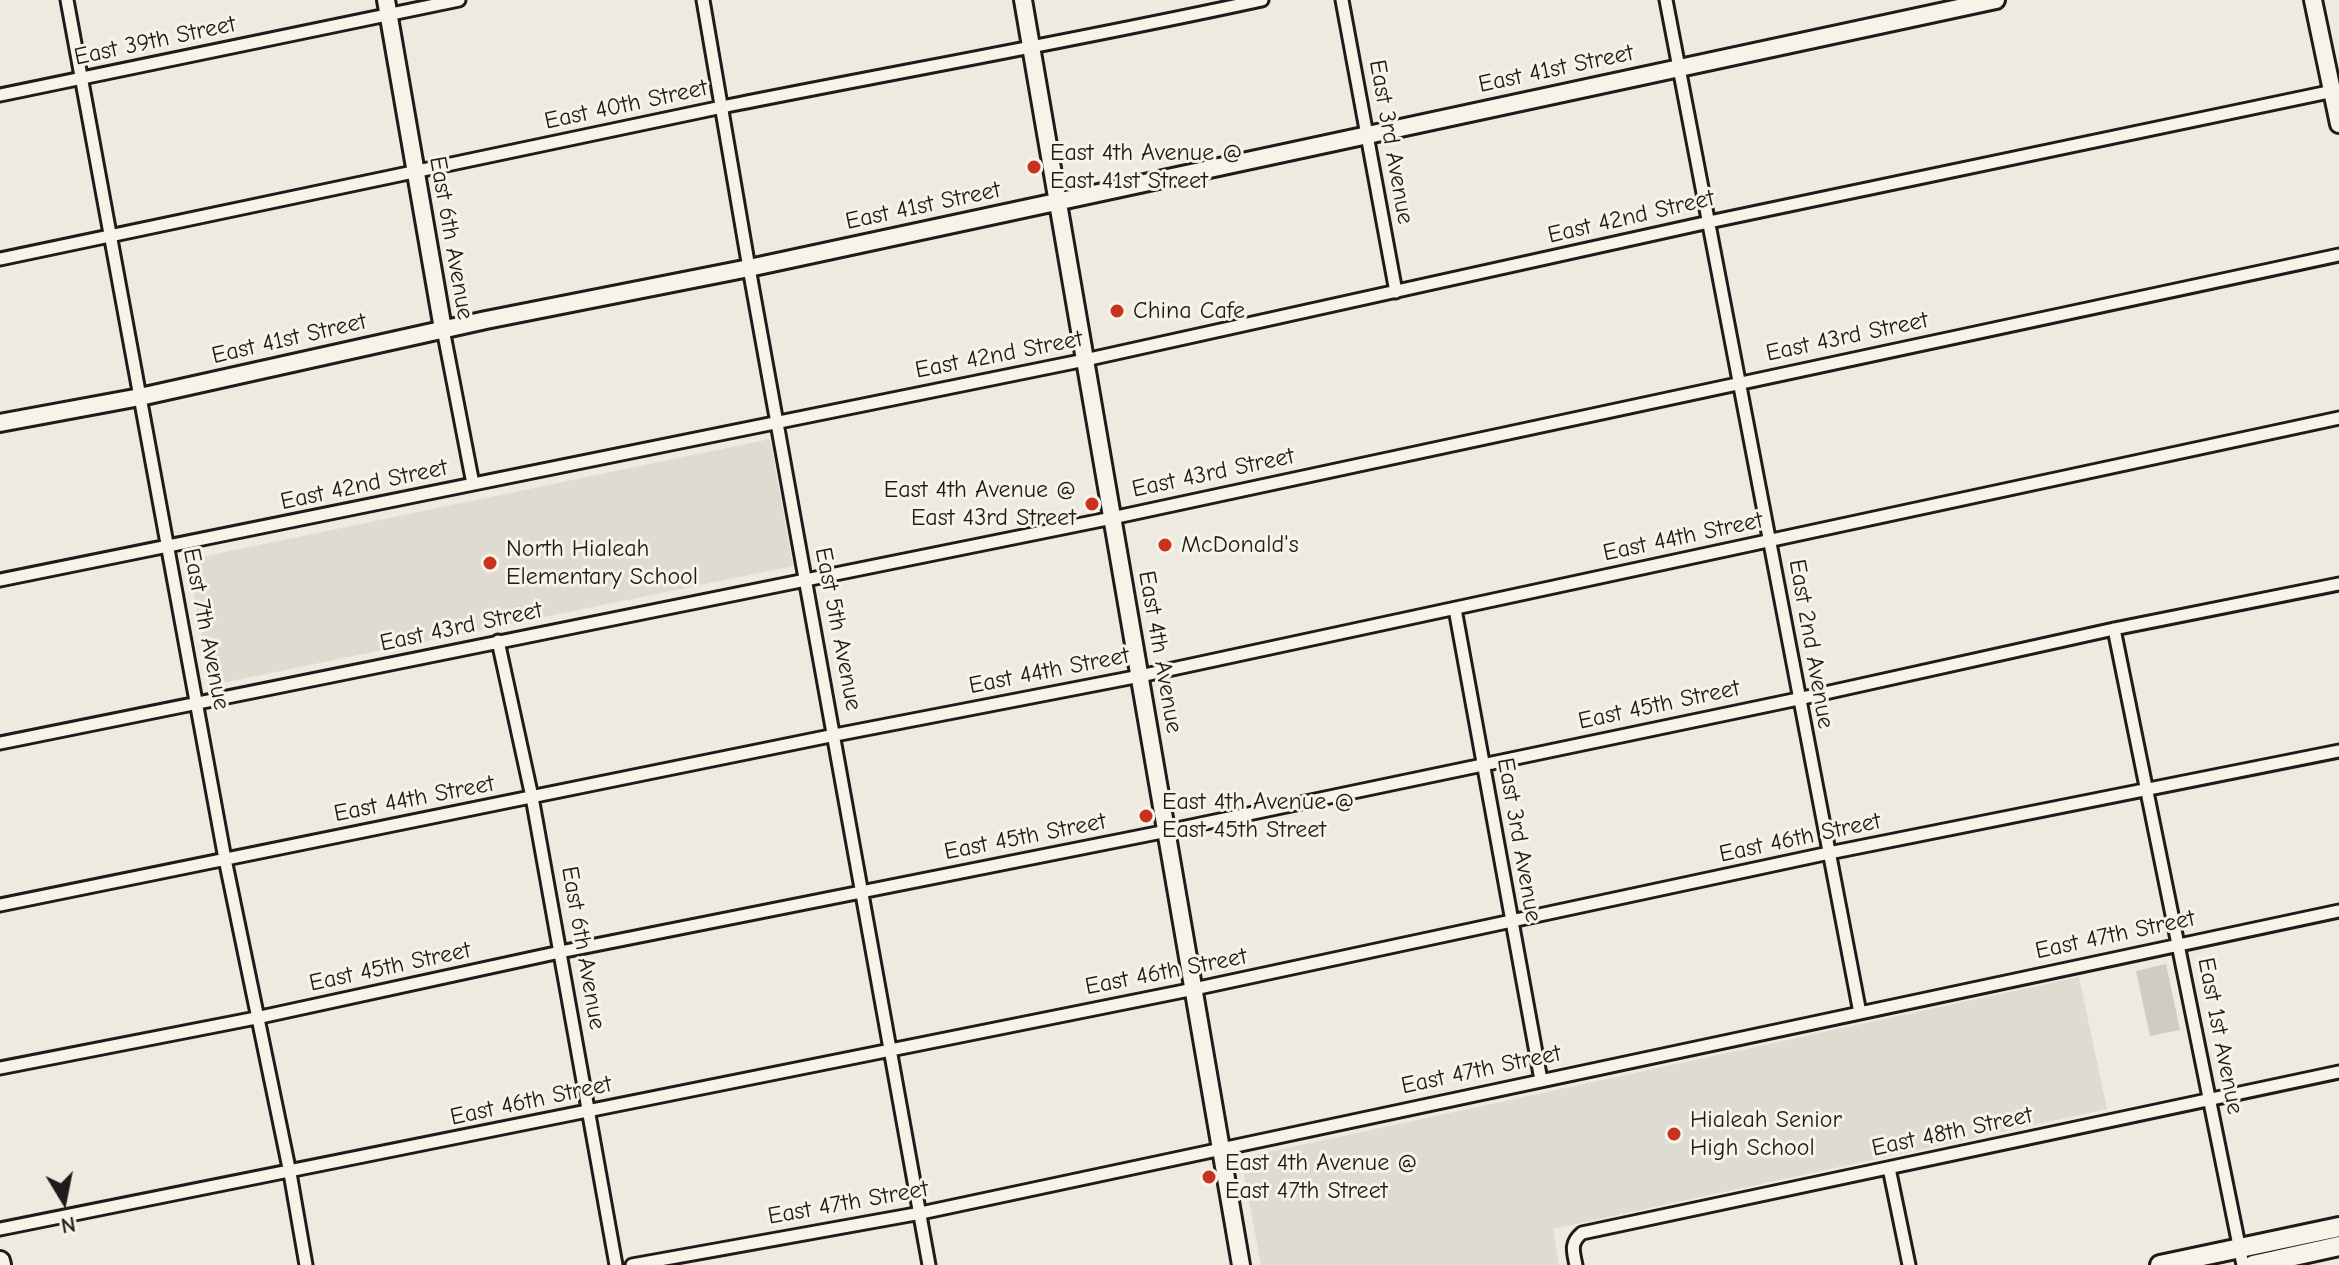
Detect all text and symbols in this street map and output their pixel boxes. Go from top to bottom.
street label: East 39th Street [72,10,238,72]
street label: East 41st Street [1476,39,1636,99]
street label: East 3rd Avenue [1362,58,1420,226]
street label: East 40th Street [542,74,710,136]
place label: East 4th Avenue @ East 41st Street [1050,139,1242,195]
street label: East 6th Avenue [422,154,480,322]
marker: East 4th Avenue @ East 41st Street [1025,158,1043,176]
street label: East 41st Street [843,176,1003,236]
street label: East 42nd Street [1545,184,1717,250]
place label: China Cafe [1133,297,1245,325]
marker: China Cafe [1108,302,1126,320]
street label: East 43rd Street [1763,306,1931,368]
street label: East 41st Street [209,307,369,371]
street label: East 42nd Street [913,325,1085,385]
street label: East 43rd Street [1129,442,1297,504]
street label: East 42nd Street [278,453,450,517]
place label: East 4th Avenue @ East 43rd Street [884,476,1076,532]
marker: East 4th Avenue @ East 43rd Street [1083,495,1101,513]
street label: East 44th Street [1600,506,1766,568]
place label: McDonald's [1181,531,1299,559]
place label: North Hialeah Elementary School [506,535,698,591]
marker: McDonald's [1156,536,1174,554]
street label: East 5th Avenue [808,545,868,713]
street label: East 7th Avenue [176,546,236,712]
marker: North Hialeah Elementary School [481,554,499,572]
street label: East 2nd Avenue [1782,557,1840,731]
street label: East 4th Avenue [1132,569,1188,735]
street label: East 43rd Street [377,596,545,658]
street label: East 44th Street [966,641,1132,701]
street label: East 45th Street [1576,674,1742,736]
street label: East 3rd Avenue [1490,756,1548,924]
street label: East 44th Street [331,769,497,829]
place label: East 4th Avenue @ East 45th Street [1162,788,1354,844]
street label: East 45th Street [942,807,1108,867]
marker: East 4th Avenue @ East 45th Street [1137,807,1155,825]
street label: East 46th Street [1717,807,1883,869]
street label: East 6th Avenue [554,864,612,1032]
street label: East 47th Street [2033,904,2197,966]
street label: East 45th Street [307,936,473,998]
street label: East 46th Street [1083,942,1249,1002]
street label: East 1st Avenue [2191,955,2249,1117]
street label: East 47th Street [1399,1039,1563,1101]
street label: East 46th Street [448,1070,614,1132]
street label: East 48th Street [1869,1101,2035,1163]
place label: Hialeah Senior High School [1690,1106,1842,1162]
marker: Hialeah Senior High School [1665,1125,1683,1143]
place label: East 4th Avenue @ East 47th Street [1225,1149,1417,1205]
north arrow [24,1161,104,1241]
marker: East 4th Avenue @ East 47th Street [1200,1168,1218,1186]
street label: East 47th Street [765,1175,931,1231]
text: N [59,1211,78,1239]

